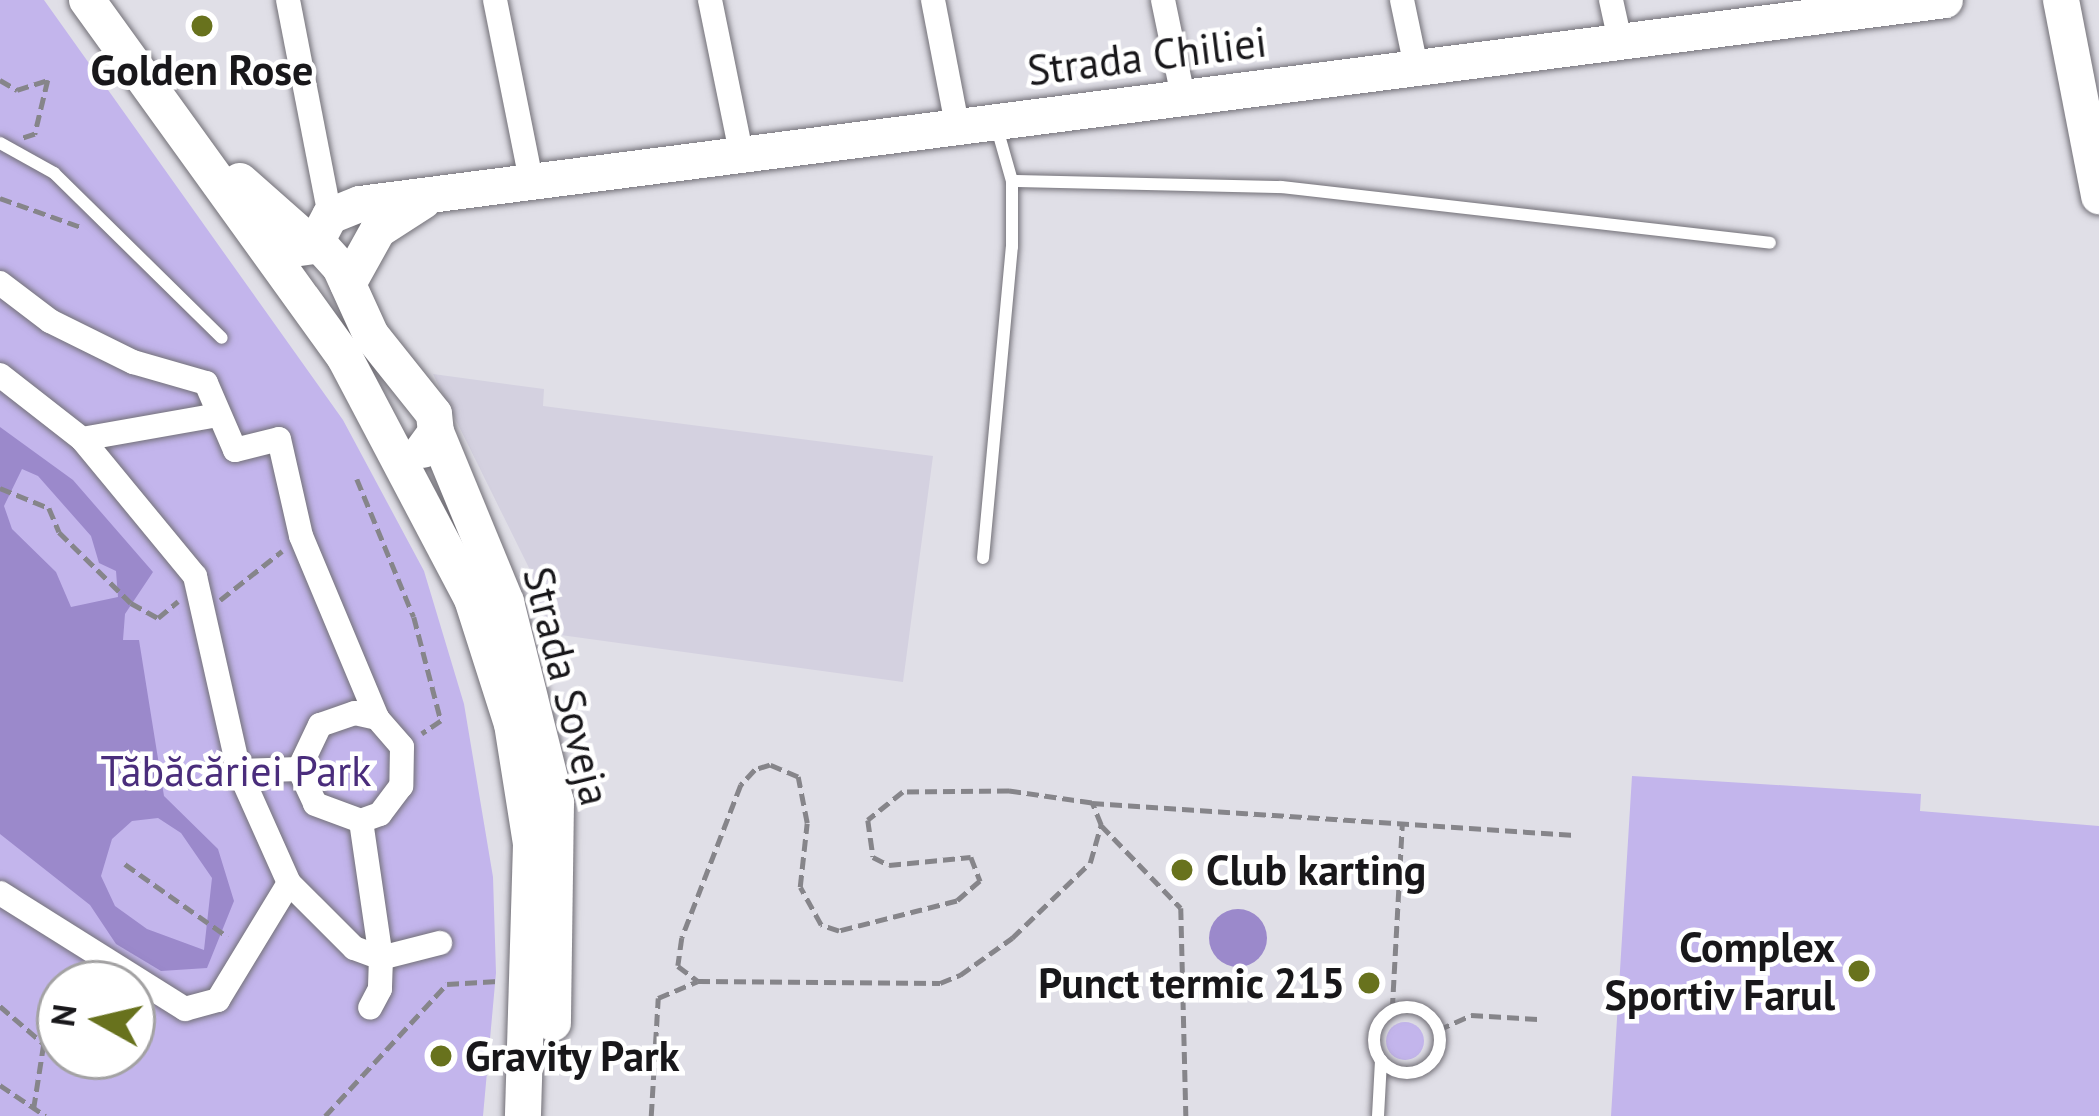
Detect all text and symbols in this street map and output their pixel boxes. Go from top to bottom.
marker: Golden Rose [189,13,215,39]
street label: Strada Chiliei [1025,16,1269,96]
place label: Golden Rose [91,45,313,95]
street label: Strada Soveja [513,562,621,810]
park label: Tăbăcăriei Park [101,746,371,796]
place label: Club karting [1206,845,1426,895]
marker: Club karting [1169,857,1195,883]
place label: Complex Sportiv Farul [1603,922,1835,1020]
place label: Punct termic 215 [1037,958,1345,1008]
marker: Complex Sportiv Farul [1846,958,1872,984]
north arrow [36,960,156,1080]
marker: Punct termic 215 [1356,970,1382,996]
text: N [40,1002,86,1029]
place label: Gravity Park [465,1031,681,1081]
marker: Gravity Park [428,1043,454,1069]

